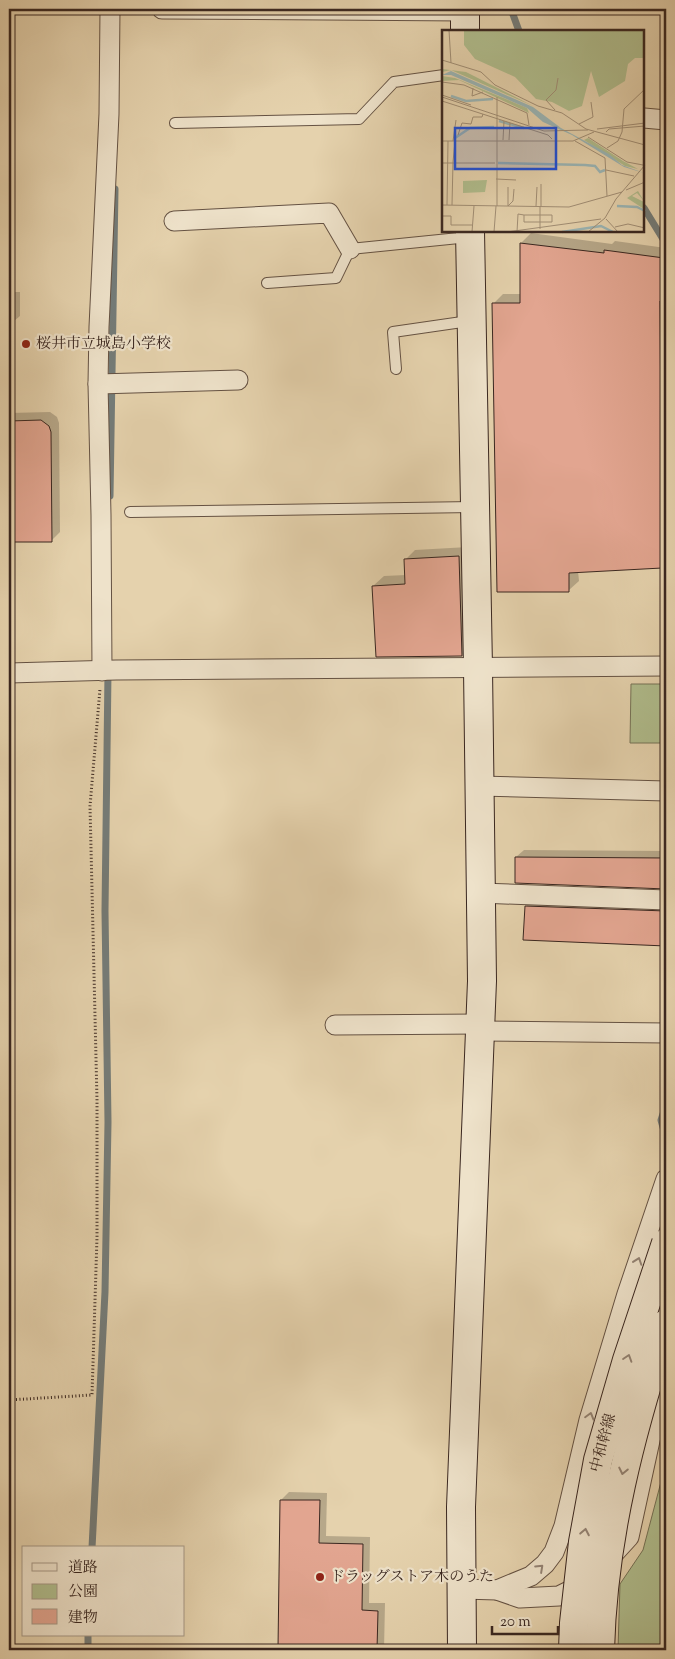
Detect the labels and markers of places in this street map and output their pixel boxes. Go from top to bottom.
place label: 桜井市立城島小学校 [36,334,171,355]
marker: 桜井市立城島小学校 [20,338,32,350]
place label: ドラッグストア木のうた [330,1567,494,1588]
marker: ドラッグストア木のうた [314,1571,326,1583]

